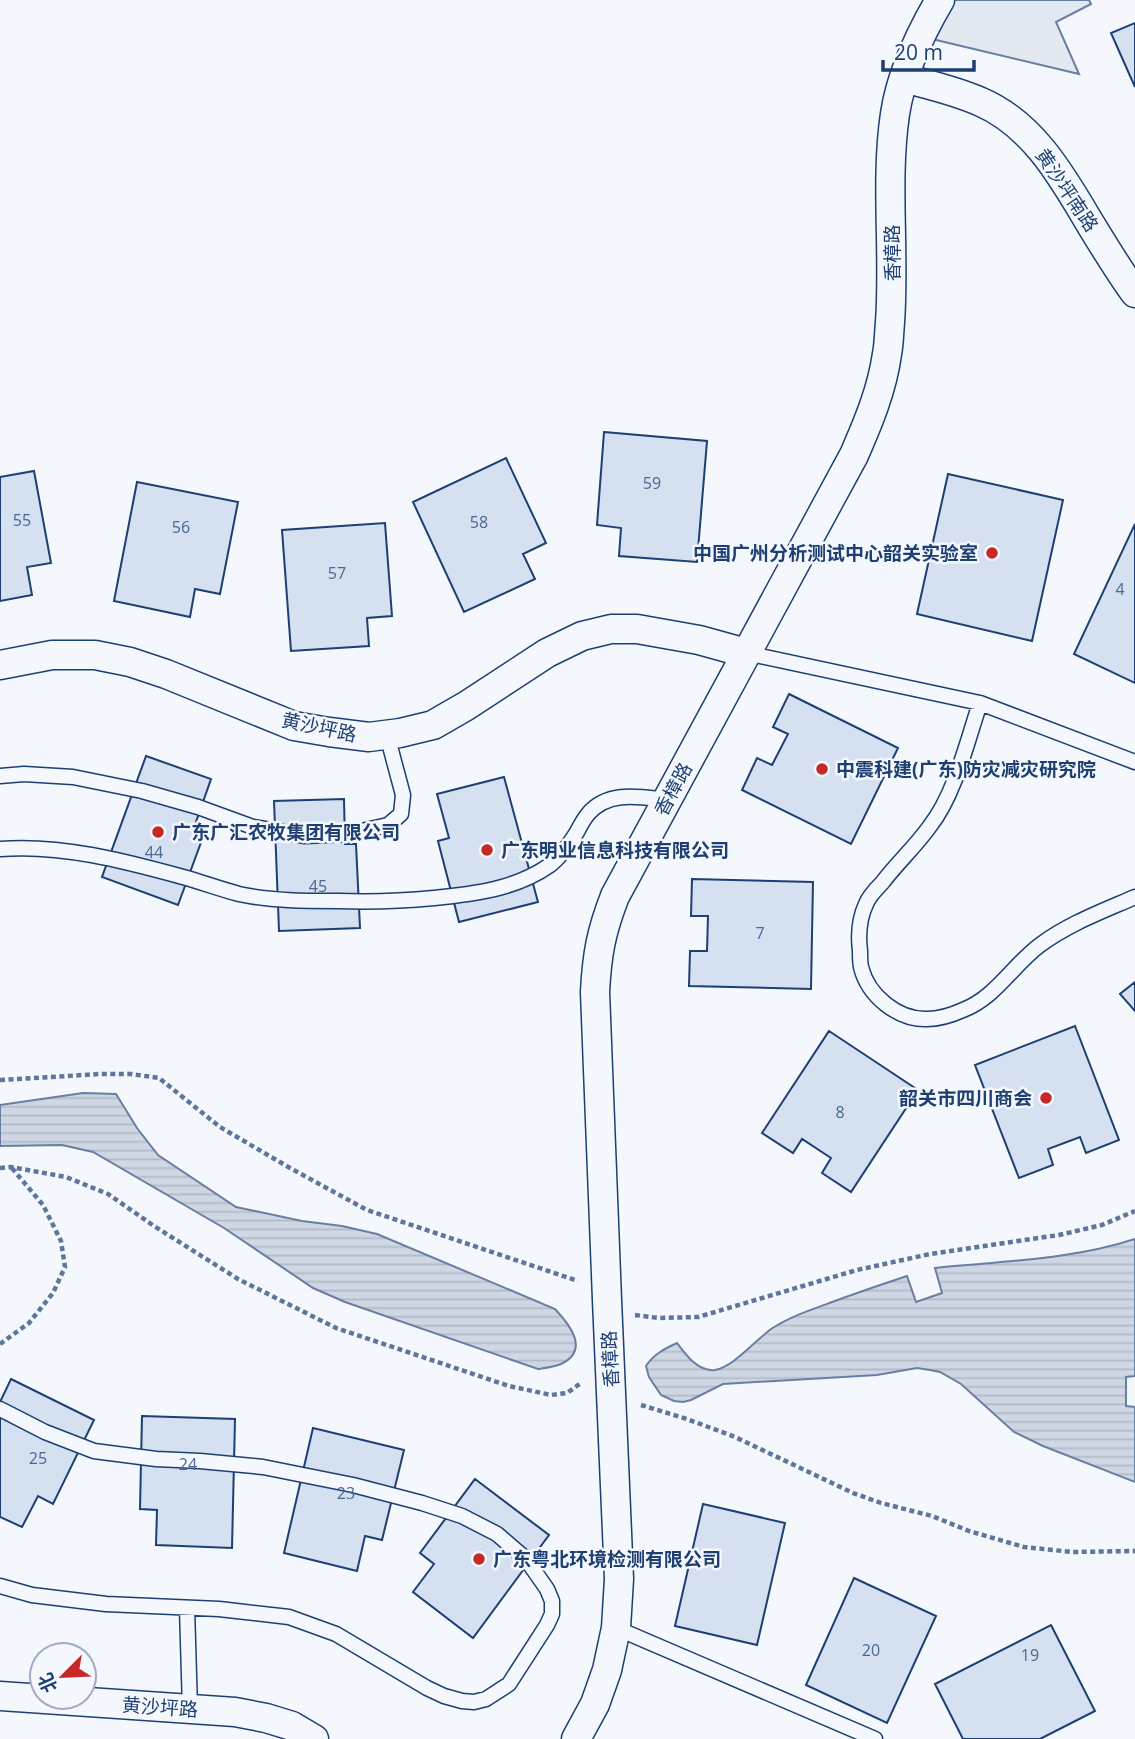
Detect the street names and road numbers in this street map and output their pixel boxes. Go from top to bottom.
street label: 黄沙坪南路 [1030,143,1104,237]
street label: 香樟路 [879,224,905,282]
street label: 黄沙坪路 [279,706,359,748]
street label: 香樟路 [648,758,698,820]
street label: 香樟路 [596,1330,624,1388]
street label: 黄沙坪路 [121,1691,199,1723]

